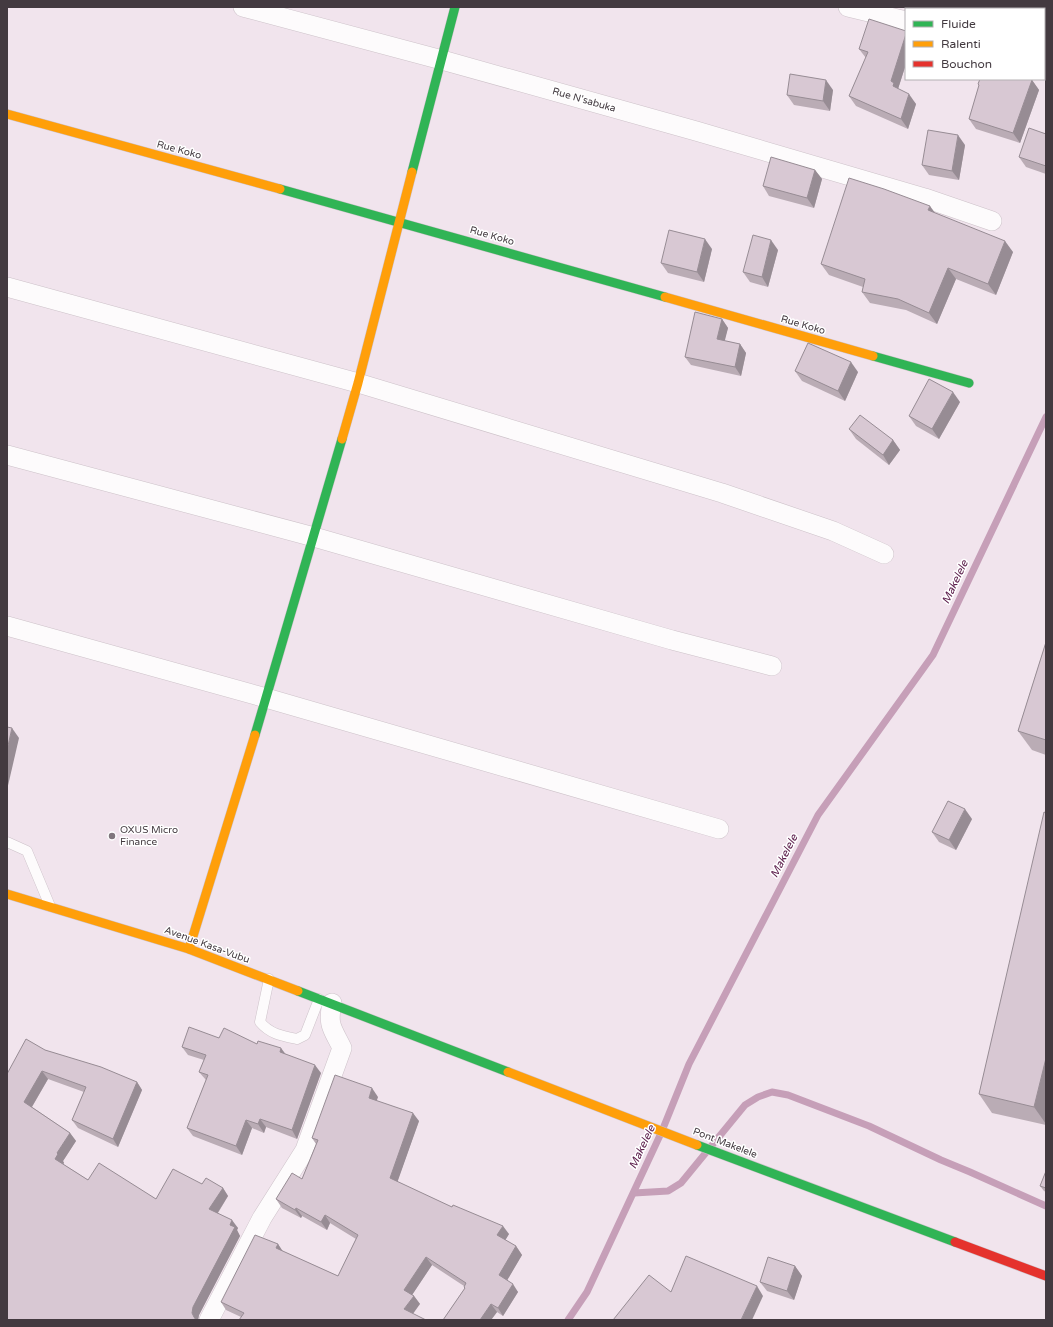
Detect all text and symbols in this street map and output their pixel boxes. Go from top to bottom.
legend [905,8,1045,80]
text: Fluide [941,17,976,31]
text: Ralenti [941,37,981,51]
text: Bouchon [941,57,992,71]
street label: Rue N'sabuka [551,85,617,115]
street label: Rue Koko [155,138,203,162]
street label: Rue Koko [468,224,516,248]
street label: Rue Koko [779,313,827,337]
water label: Makelele [939,557,971,606]
place label: OXUS Micro Finance [120,824,178,848]
marker: OXUS Micro Finance [107,831,117,841]
water label: Makelele [768,831,801,880]
street label: Avenue Kasa-Vubu [163,924,251,966]
water label: Makelele [626,1122,658,1171]
street label: Pont Makelele [691,1125,759,1161]

